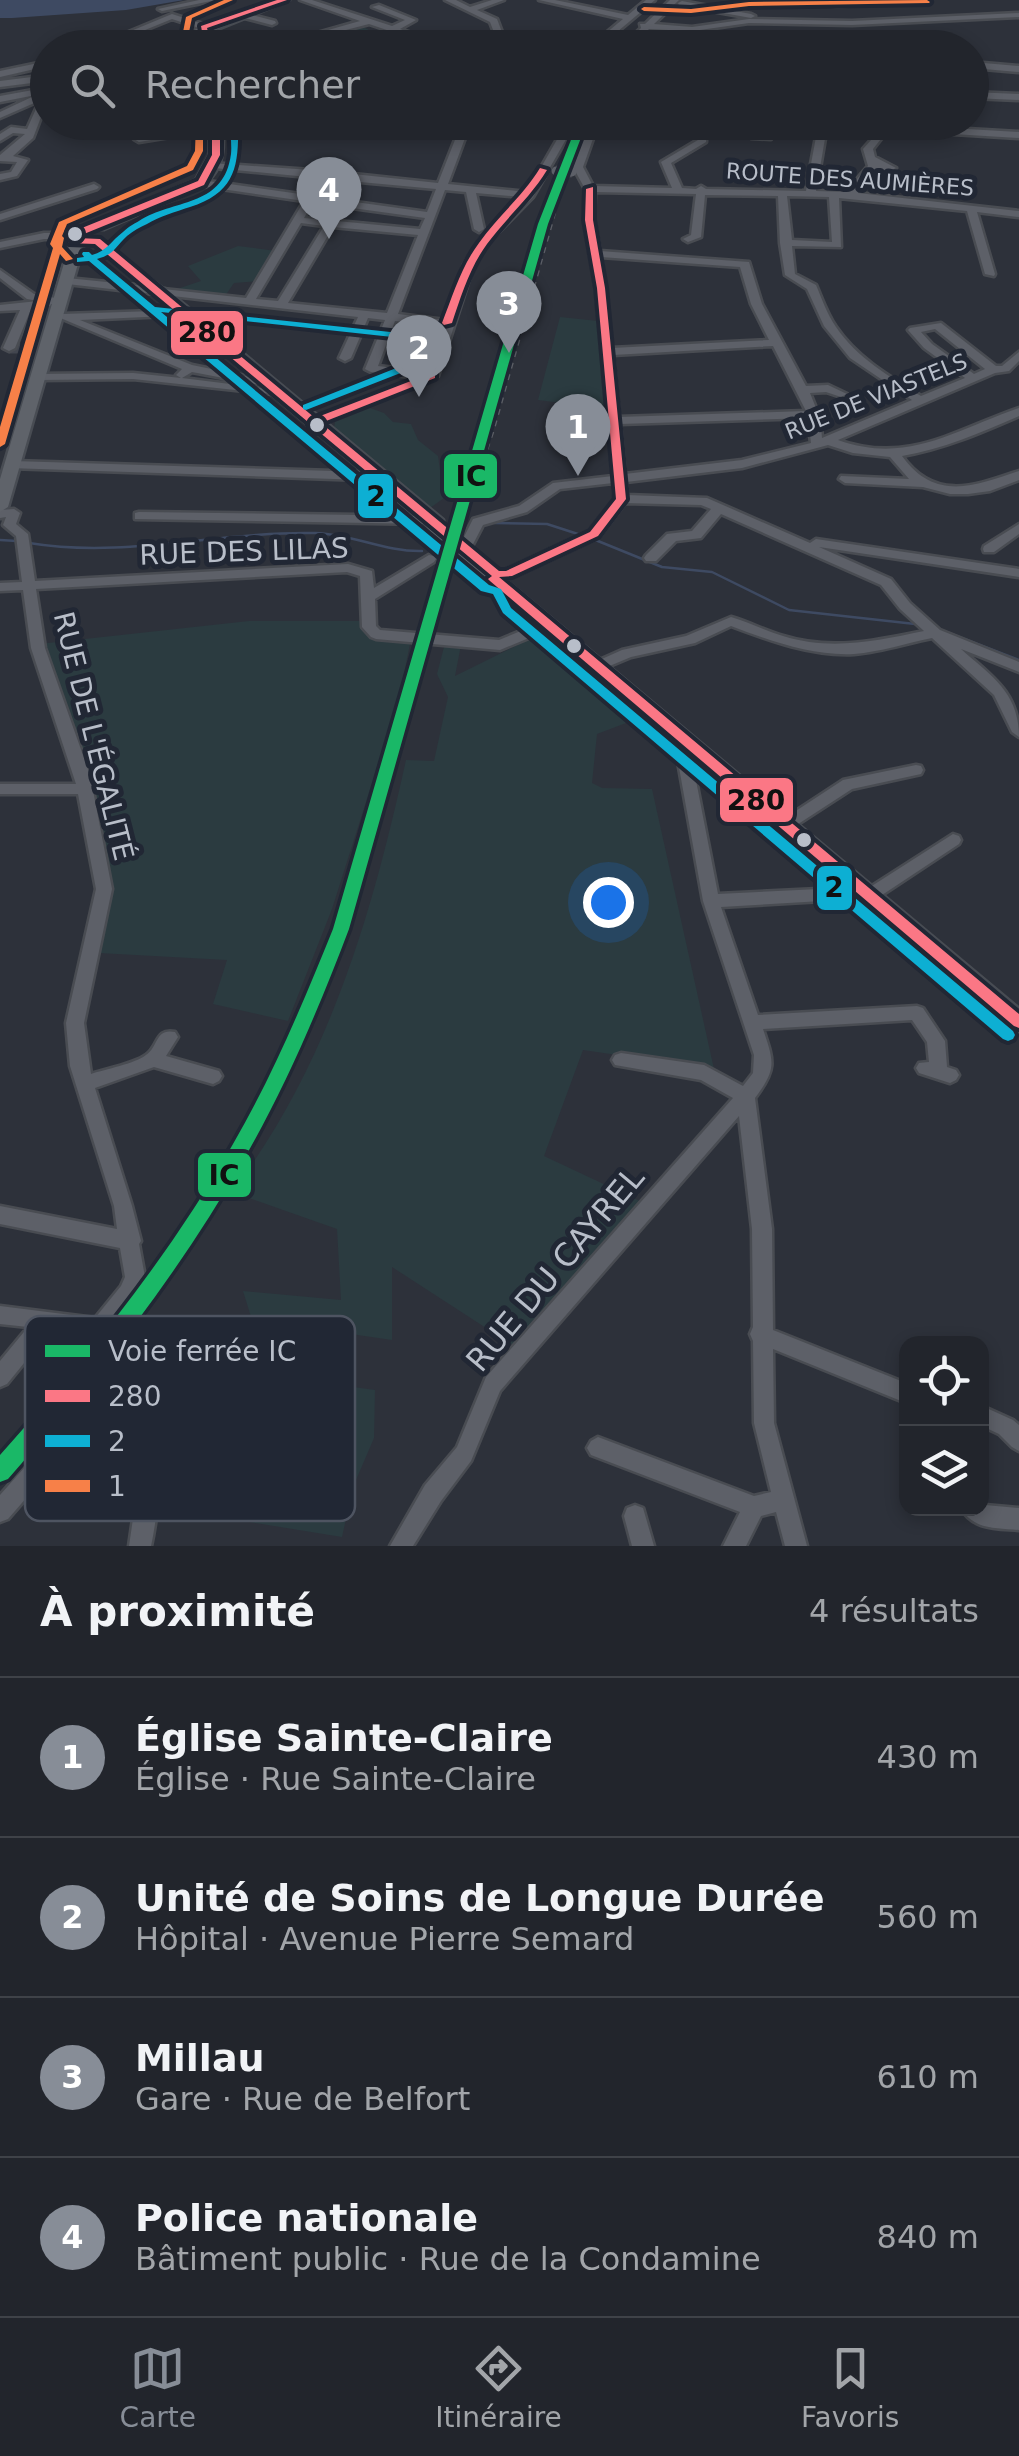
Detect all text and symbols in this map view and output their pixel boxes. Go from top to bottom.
search box [30,30,989,140]
icon: search [65,58,120,113]
text: Rechercher [145,63,360,107]
pin: 4 [296,156,362,239]
street label: ROUTE DES AUMIÈRES [725,158,975,201]
unlabelled marker [65,224,85,244]
pin: 3 [476,270,542,353]
line badge: 280 [169,309,245,357]
pin: 2 [386,314,452,397]
text: 280 [178,316,236,349]
street label: RUE DE VIASTELS [781,348,971,444]
pin: 1 [546,394,610,476]
unlabelled marker [307,415,327,435]
line badge: IC [442,452,499,500]
text: IC [456,460,486,493]
line badge: 2 [356,472,395,520]
text: 2 [366,480,386,513]
street label: RUE DES LILAS [139,531,349,572]
street label: RUE DE L'ÉGALITÉ [47,608,141,864]
unlabelled marker [564,636,584,656]
line badge: 280 [718,776,795,824]
text: 280 [727,784,785,817]
unlabelled marker [794,830,814,850]
line badge: 2 [815,864,854,912]
text: 2 [824,871,844,904]
your location [583,877,634,928]
line badge: IC [196,1151,253,1199]
text: IC [209,1159,239,1192]
street label: RUE DU CAYREL [458,1159,652,1379]
legend [25,1316,355,1521]
text: Voie ferrée IC [108,1335,296,1368]
map controls [899,1336,989,1516]
button: locate [899,1336,989,1426]
text: 280 [108,1380,161,1413]
text: 2 [108,1425,126,1458]
button: layers [899,1426,989,1516]
text: 1 [108,1470,126,1503]
text: À proximité [40,1587,315,1636]
text: 4 résultats [809,1592,979,1630]
text: Église Sainte-Claire [135,1716,553,1760]
text: 1 [61,1738,84,1776]
text: 430 m [877,1738,979,1776]
text: Église · Rue Sainte-Claire [135,1760,536,1798]
text: Unité de Soins de Longue Durée [135,1876,824,1920]
text: 2 [61,1898,84,1936]
text: 560 m [877,1898,979,1936]
text: Hôpital · Avenue Pierre Semard [135,1920,634,1958]
text: Millau [135,2036,265,2080]
text: 3 [61,2058,84,2096]
text: 610 m [877,2058,979,2096]
text: Gare · Rue de Belfort [135,2080,470,2118]
text: Police nationale [135,2196,478,2240]
text: 4 [61,2218,84,2256]
text: 840 m [877,2218,979,2256]
text: Bâtiment public · Rue de la Condamine [135,2240,761,2278]
tab: Carte [120,2341,196,2434]
tab: Itinéraire [435,2341,562,2434]
tab: Favoris [801,2341,899,2434]

